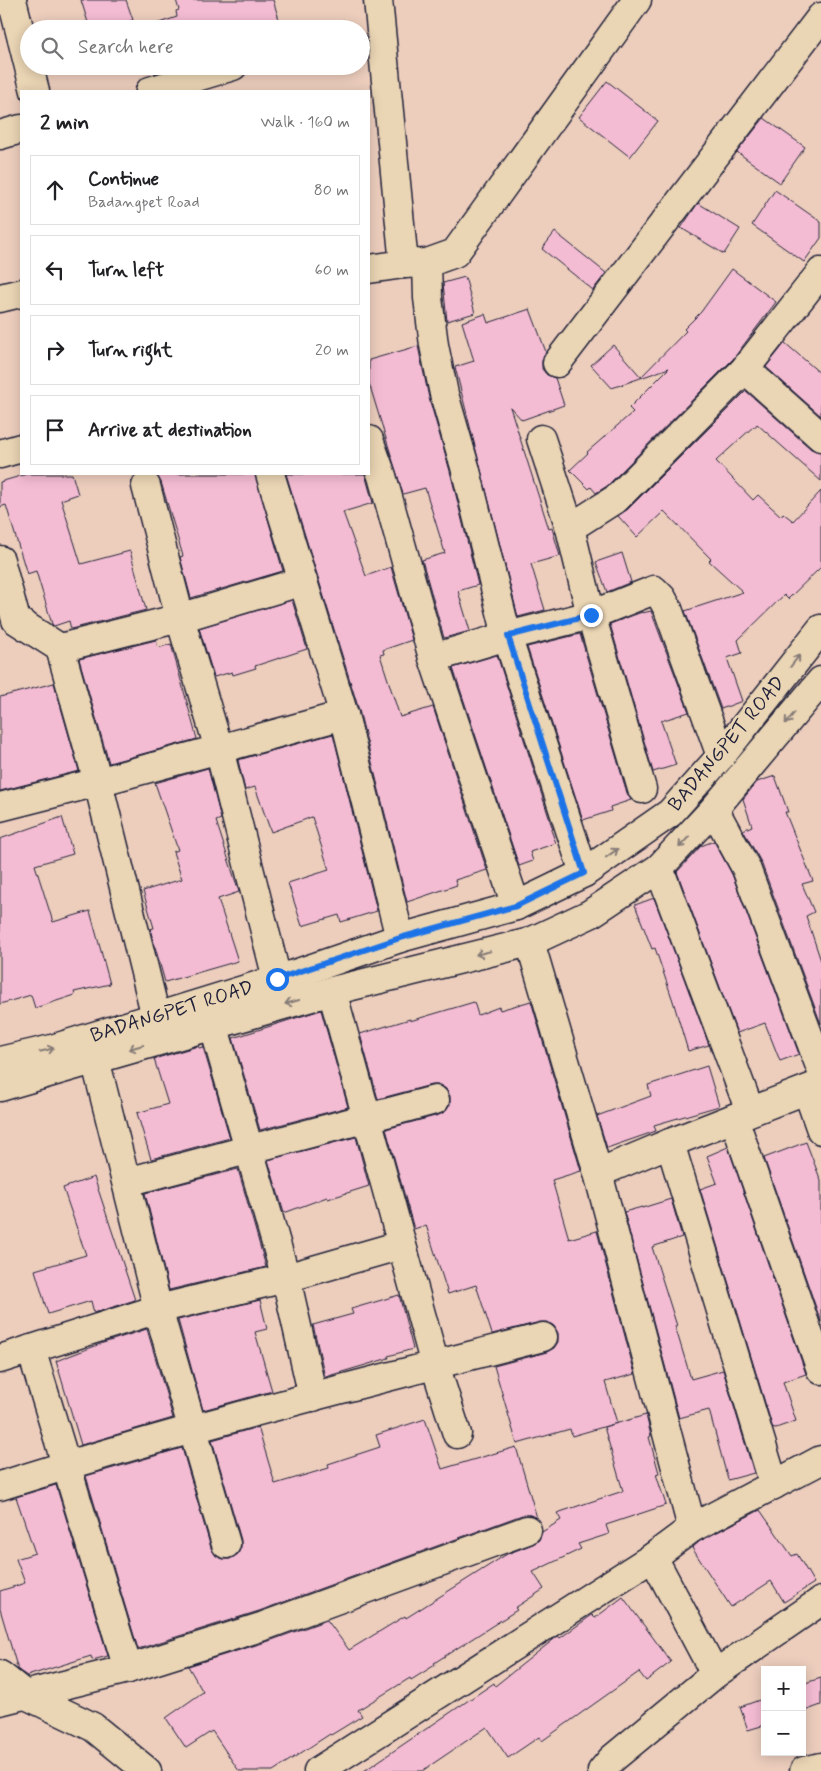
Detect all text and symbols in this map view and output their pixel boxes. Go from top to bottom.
search box [20,20,370,75]
icon: search [38,34,66,62]
text: Search here [78,35,174,60]
text: 2 min [40,109,89,137]
text: Walk · 160 m [260,112,350,133]
text: Continue [88,167,159,192]
icon: ahead [41,176,69,204]
text: 80 m [314,180,349,201]
text: Badangpet Road [88,192,199,213]
icon: left [41,256,69,284]
text: Turn left [88,258,164,283]
text: 60 m [315,260,349,281]
icon: right [41,336,69,364]
text: Turn right [88,338,172,363]
text: 20 m [315,340,349,361]
icon: arrive [41,416,69,444]
text: Arrive at destination [88,418,252,443]
route end [580,604,603,627]
one-way arrow [790,655,801,668]
street label: BADANGPET ROAD [662,670,792,818]
one-way arrow [784,712,795,725]
one-way arrow [678,835,690,848]
one-way arrow [605,848,619,858]
one-way arrow [476,949,492,959]
route start [266,968,289,991]
street label: BADANGPET ROAD [87,974,257,1050]
one-way arrow [284,998,300,1008]
one-way arrow [128,1043,144,1053]
one-way arrow [39,1044,55,1054]
map controls [761,1666,806,1756]
button: + [761,1666,806,1711]
button: − [761,1711,806,1756]

